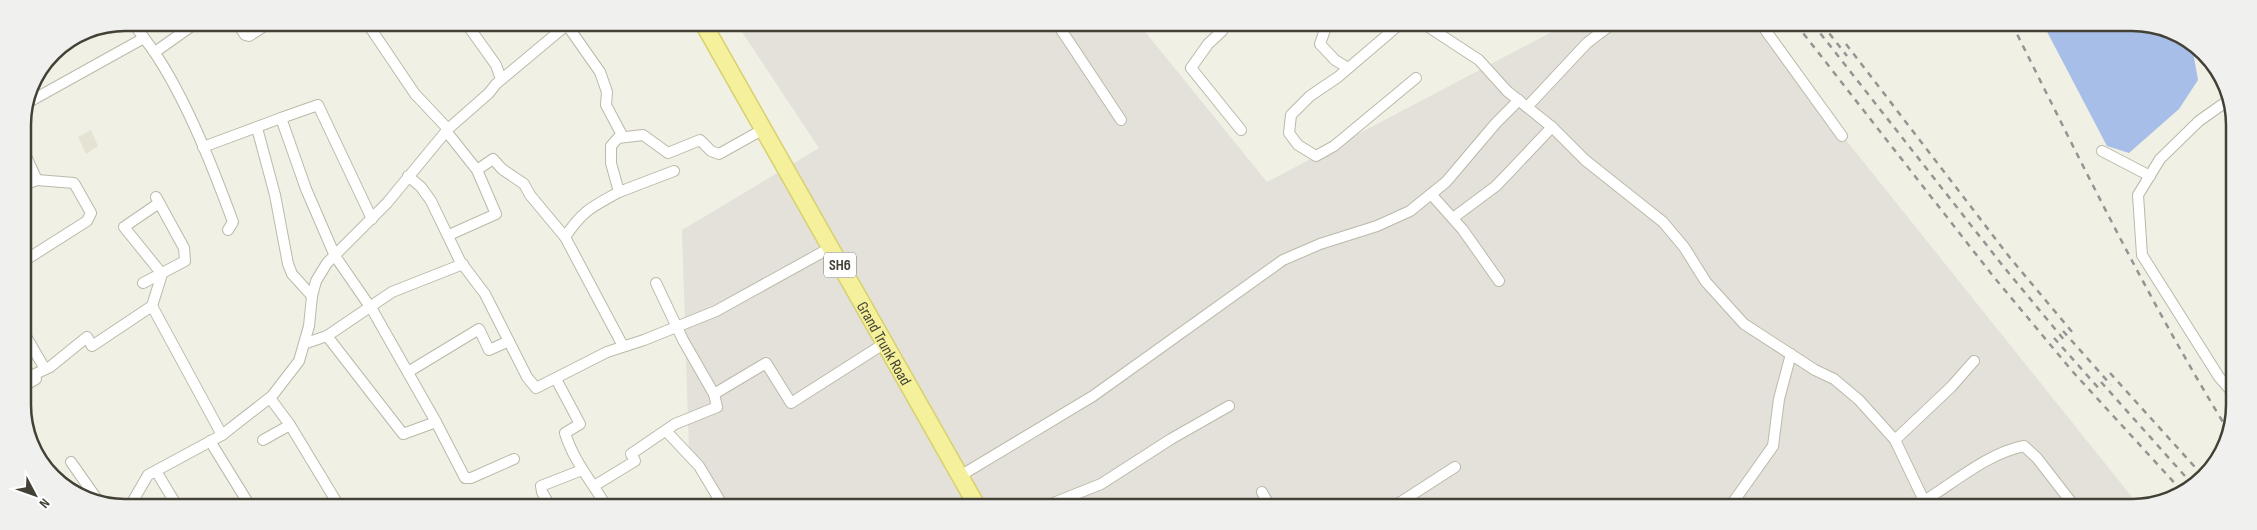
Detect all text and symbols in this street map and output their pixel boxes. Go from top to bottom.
road number: SH6 [824,252,856,278]
street label: Grand Trunk Road [852,298,915,389]
north arrow [10,470,60,520]
text: N [36,495,53,512]

